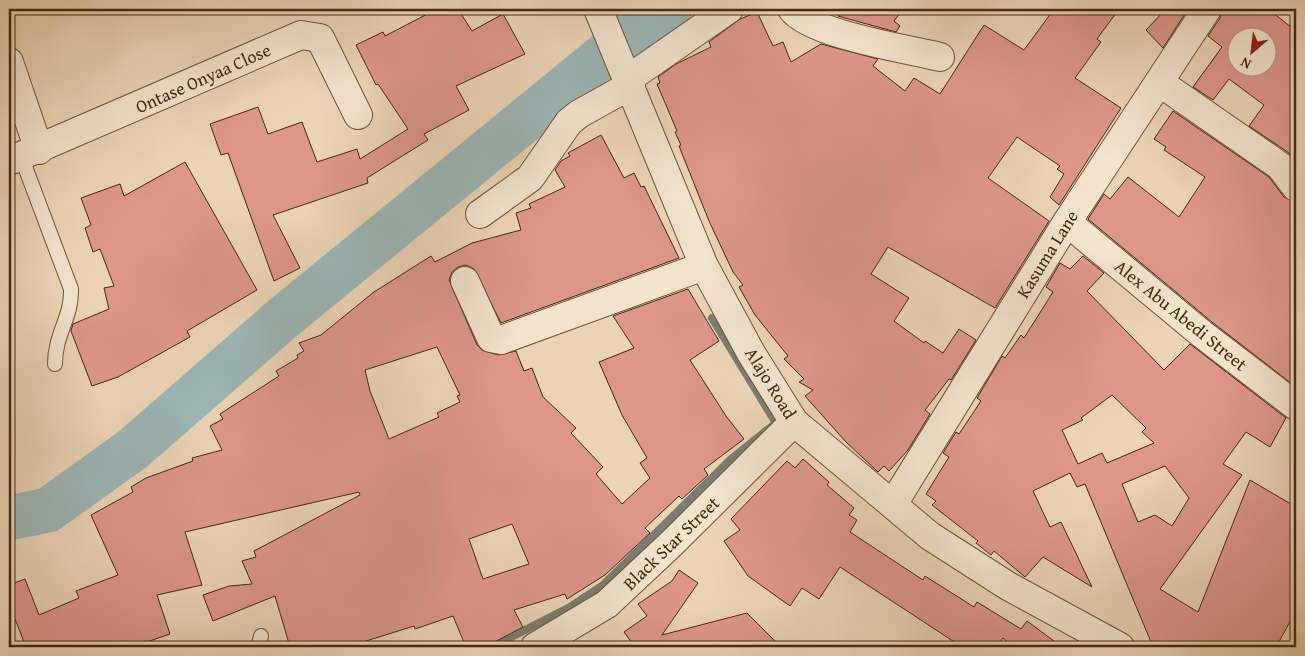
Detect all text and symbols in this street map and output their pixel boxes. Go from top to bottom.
north arrow [1228,28,1278,78]
street label: Ontase Onyaa Close [131,36,275,120]
text: N [1237,52,1255,75]
street label: Kasuma Lane [1009,205,1085,303]
street label: Alex Abu Abedi Street [1109,253,1254,378]
street label: Alajo Road [738,342,804,424]
street label: Black Star Street [617,489,726,596]

